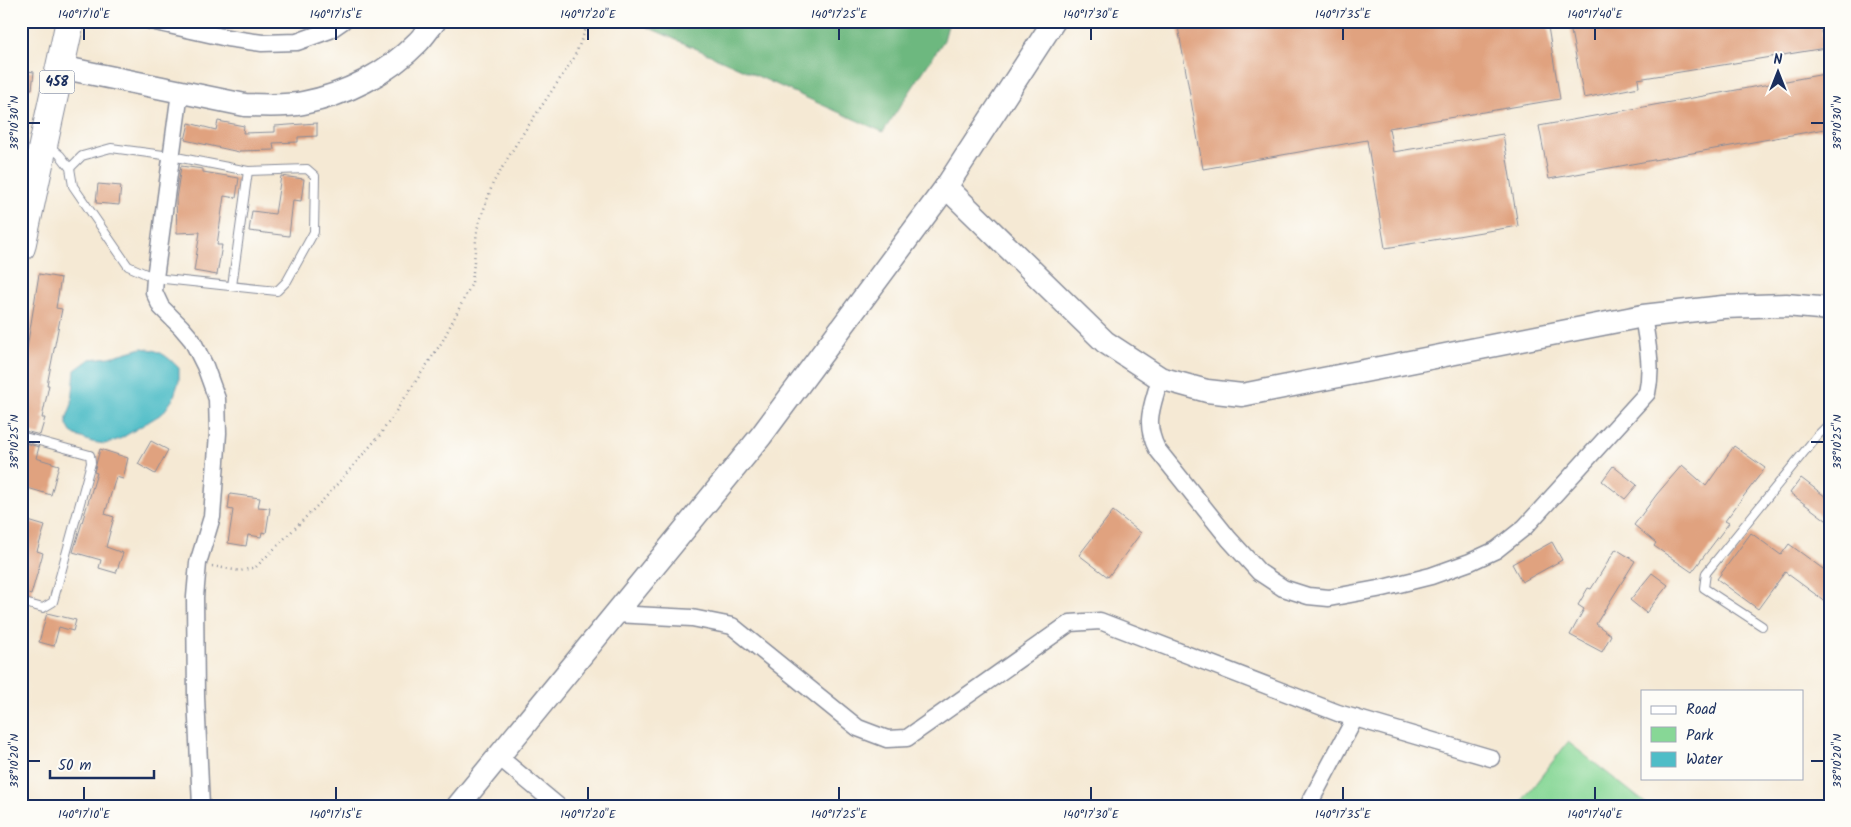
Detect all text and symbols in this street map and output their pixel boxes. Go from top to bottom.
text: 140°17'10"E [58,5,111,24]
text: 140°17'15"E [310,5,363,24]
text: 140°17'20"E [560,5,617,24]
text: 140°17'25"E [811,5,868,24]
text: 140°17'30"E [1063,5,1120,24]
text: 140°17'35"E [1315,5,1372,24]
text: 140°17'40"E [1567,5,1624,24]
north arrow [1754,48,1804,98]
text: N [1774,49,1783,71]
road number: 458 [40,70,74,94]
text: 38°10'30"N [5,96,24,150]
text: 38°10'30"N [1828,96,1847,150]
text: 38°10'25"N [5,414,24,470]
text: 38°10'25"N [1828,414,1847,470]
legend [1641,690,1804,780]
text: Road [1686,698,1717,722]
text: Park [1686,724,1714,748]
text: 38°10'20"N [5,734,24,788]
text: 38°10'20"N [1828,734,1847,788]
scale bar [50,747,154,779]
text: Water [1686,748,1723,772]
text: 50 m [58,754,92,778]
text: 140°17'10"E [58,805,111,824]
text: 140°17'15"E [310,805,363,824]
text: 140°17'20"E [560,805,617,824]
text: 140°17'25"E [811,805,868,824]
text: 140°17'30"E [1063,805,1120,824]
text: 140°17'35"E [1315,805,1372,824]
text: 140°17'40"E [1567,805,1624,824]

